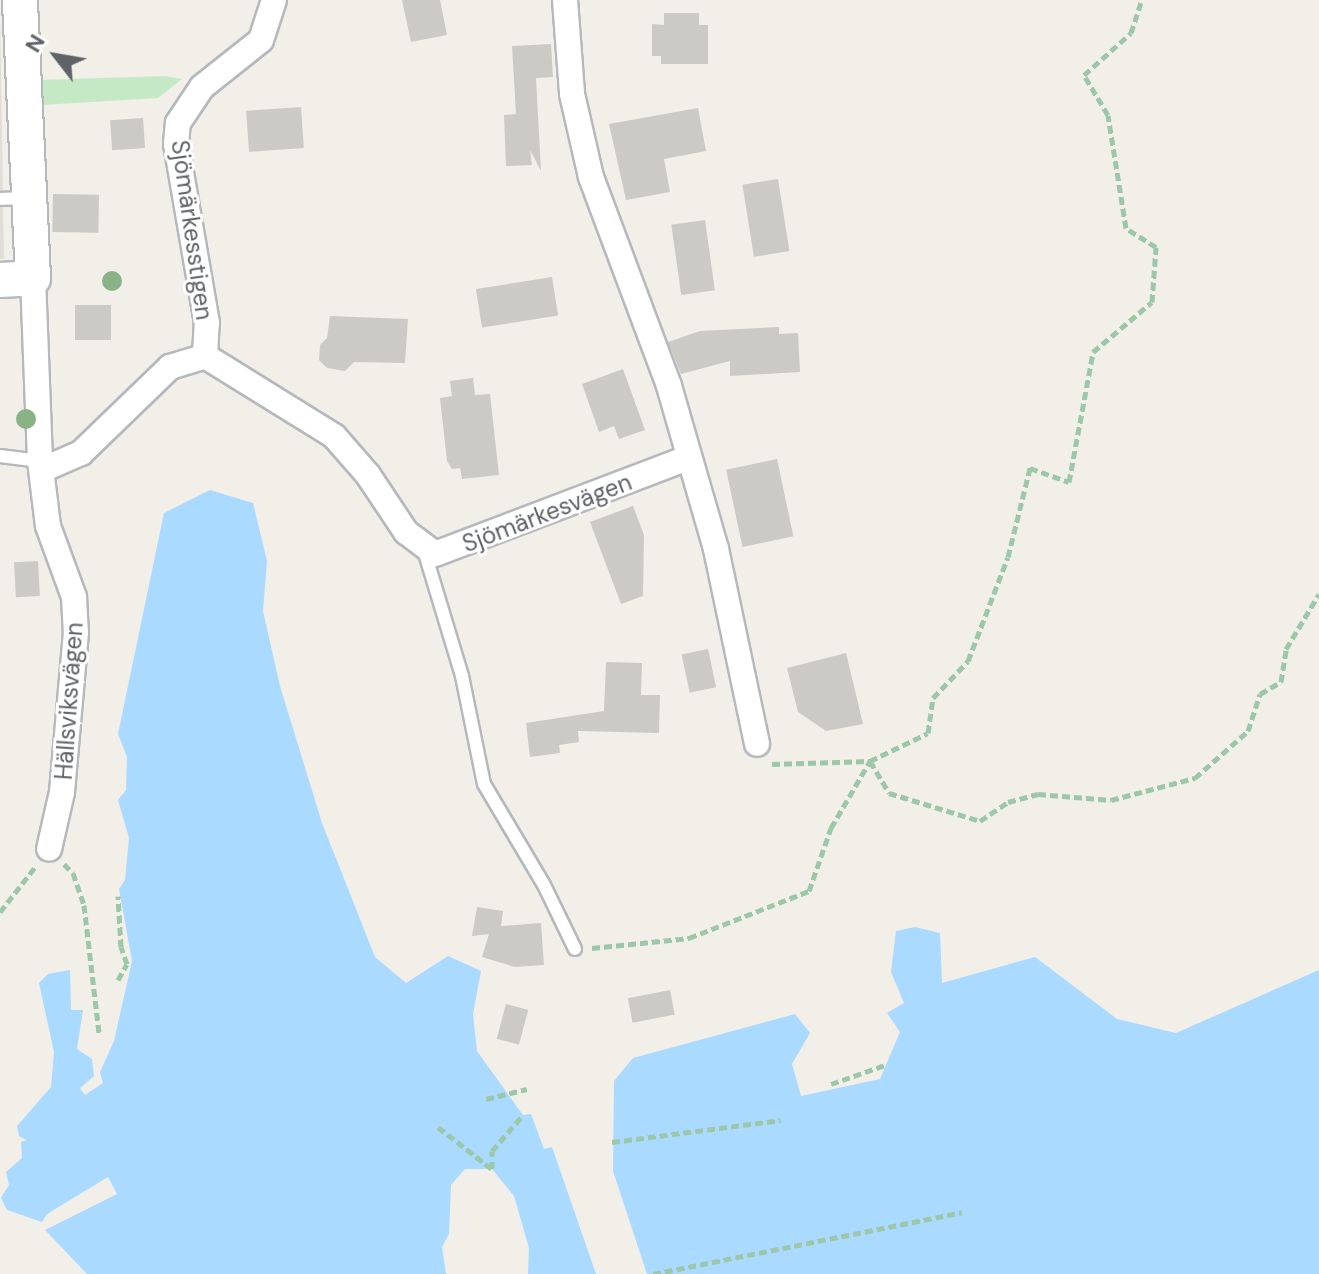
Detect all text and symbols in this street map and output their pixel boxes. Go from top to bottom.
north arrow [16,16,96,96]
text: N [18,29,52,58]
street label: Sjömärkesstigen [165,138,219,322]
street label: Sjömärkesvägen [458,467,636,559]
street label: Hällsviksvägen [49,621,89,781]

